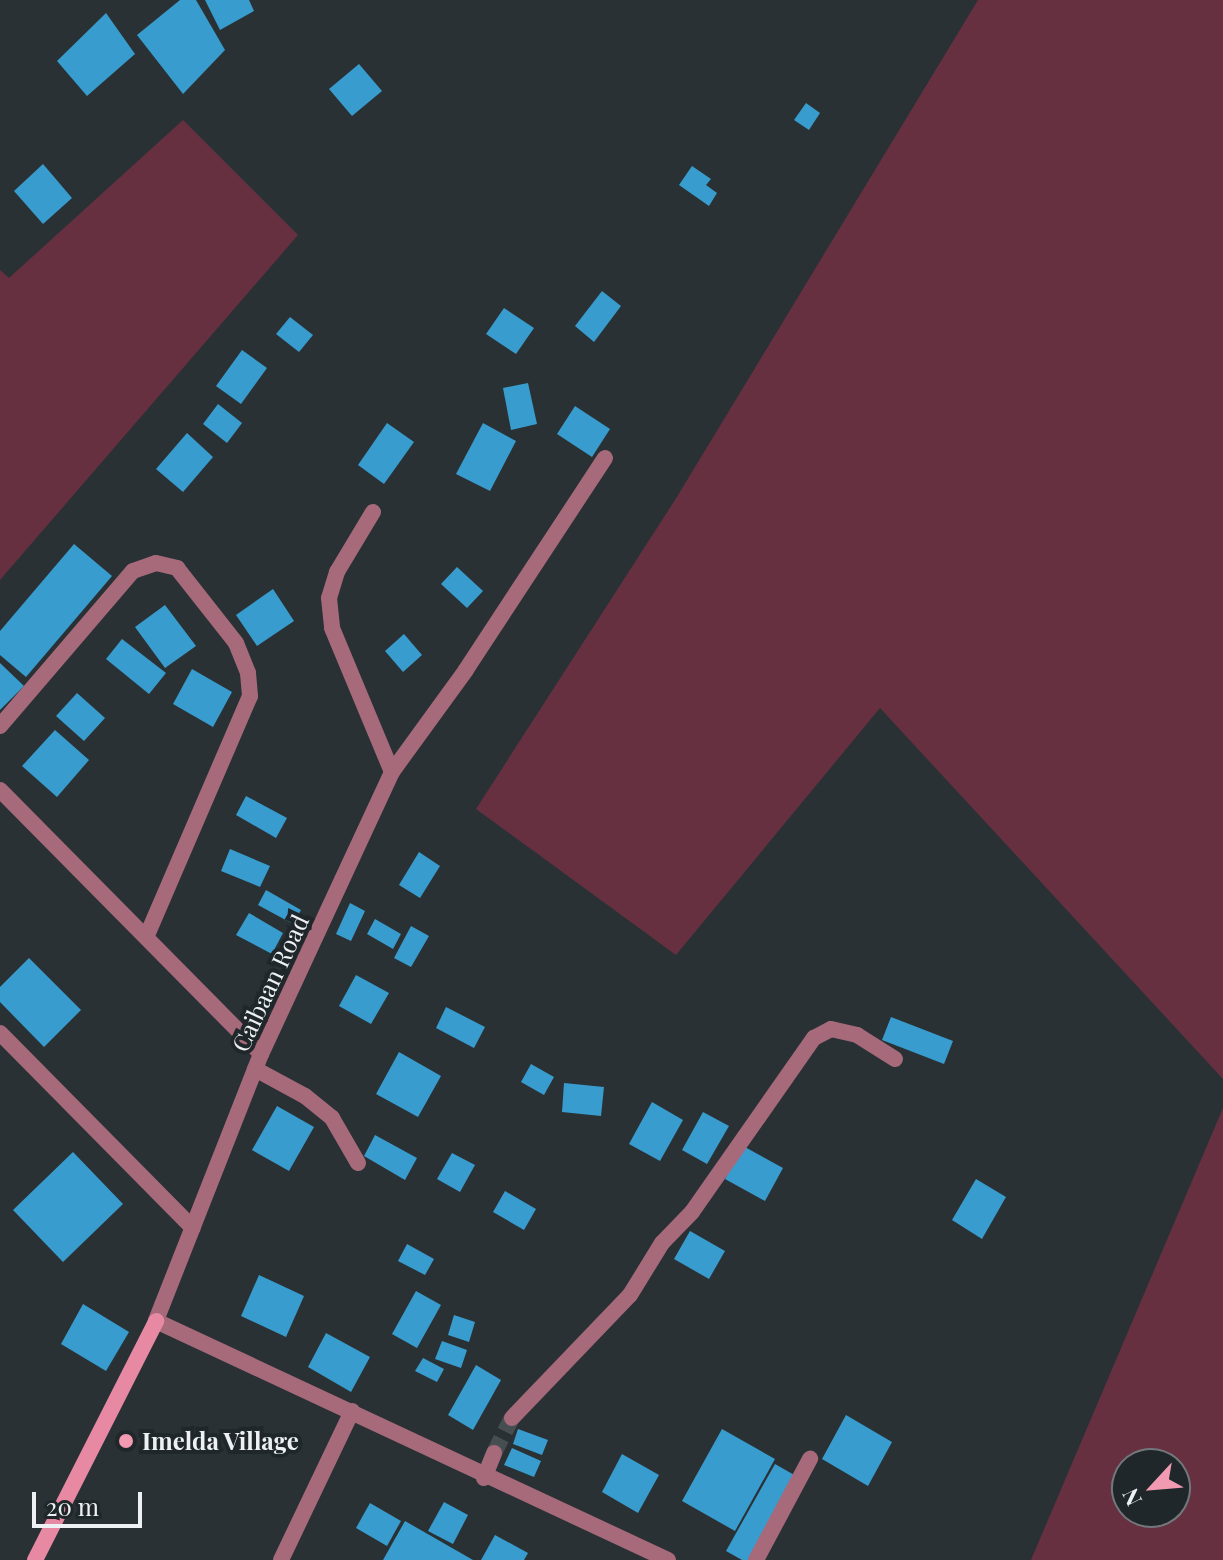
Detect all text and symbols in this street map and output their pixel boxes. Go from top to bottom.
street label: Caibaan Road [226,910,314,1056]
place label: Imelda Village [142,1427,300,1455]
marker: Imelda Village [117,1432,135,1450]
north arrow [1111,1448,1191,1528]
scale bar [36,1476,146,1526]
text: N [1114,1484,1148,1511]
text: 20 m [46,1490,99,1522]

